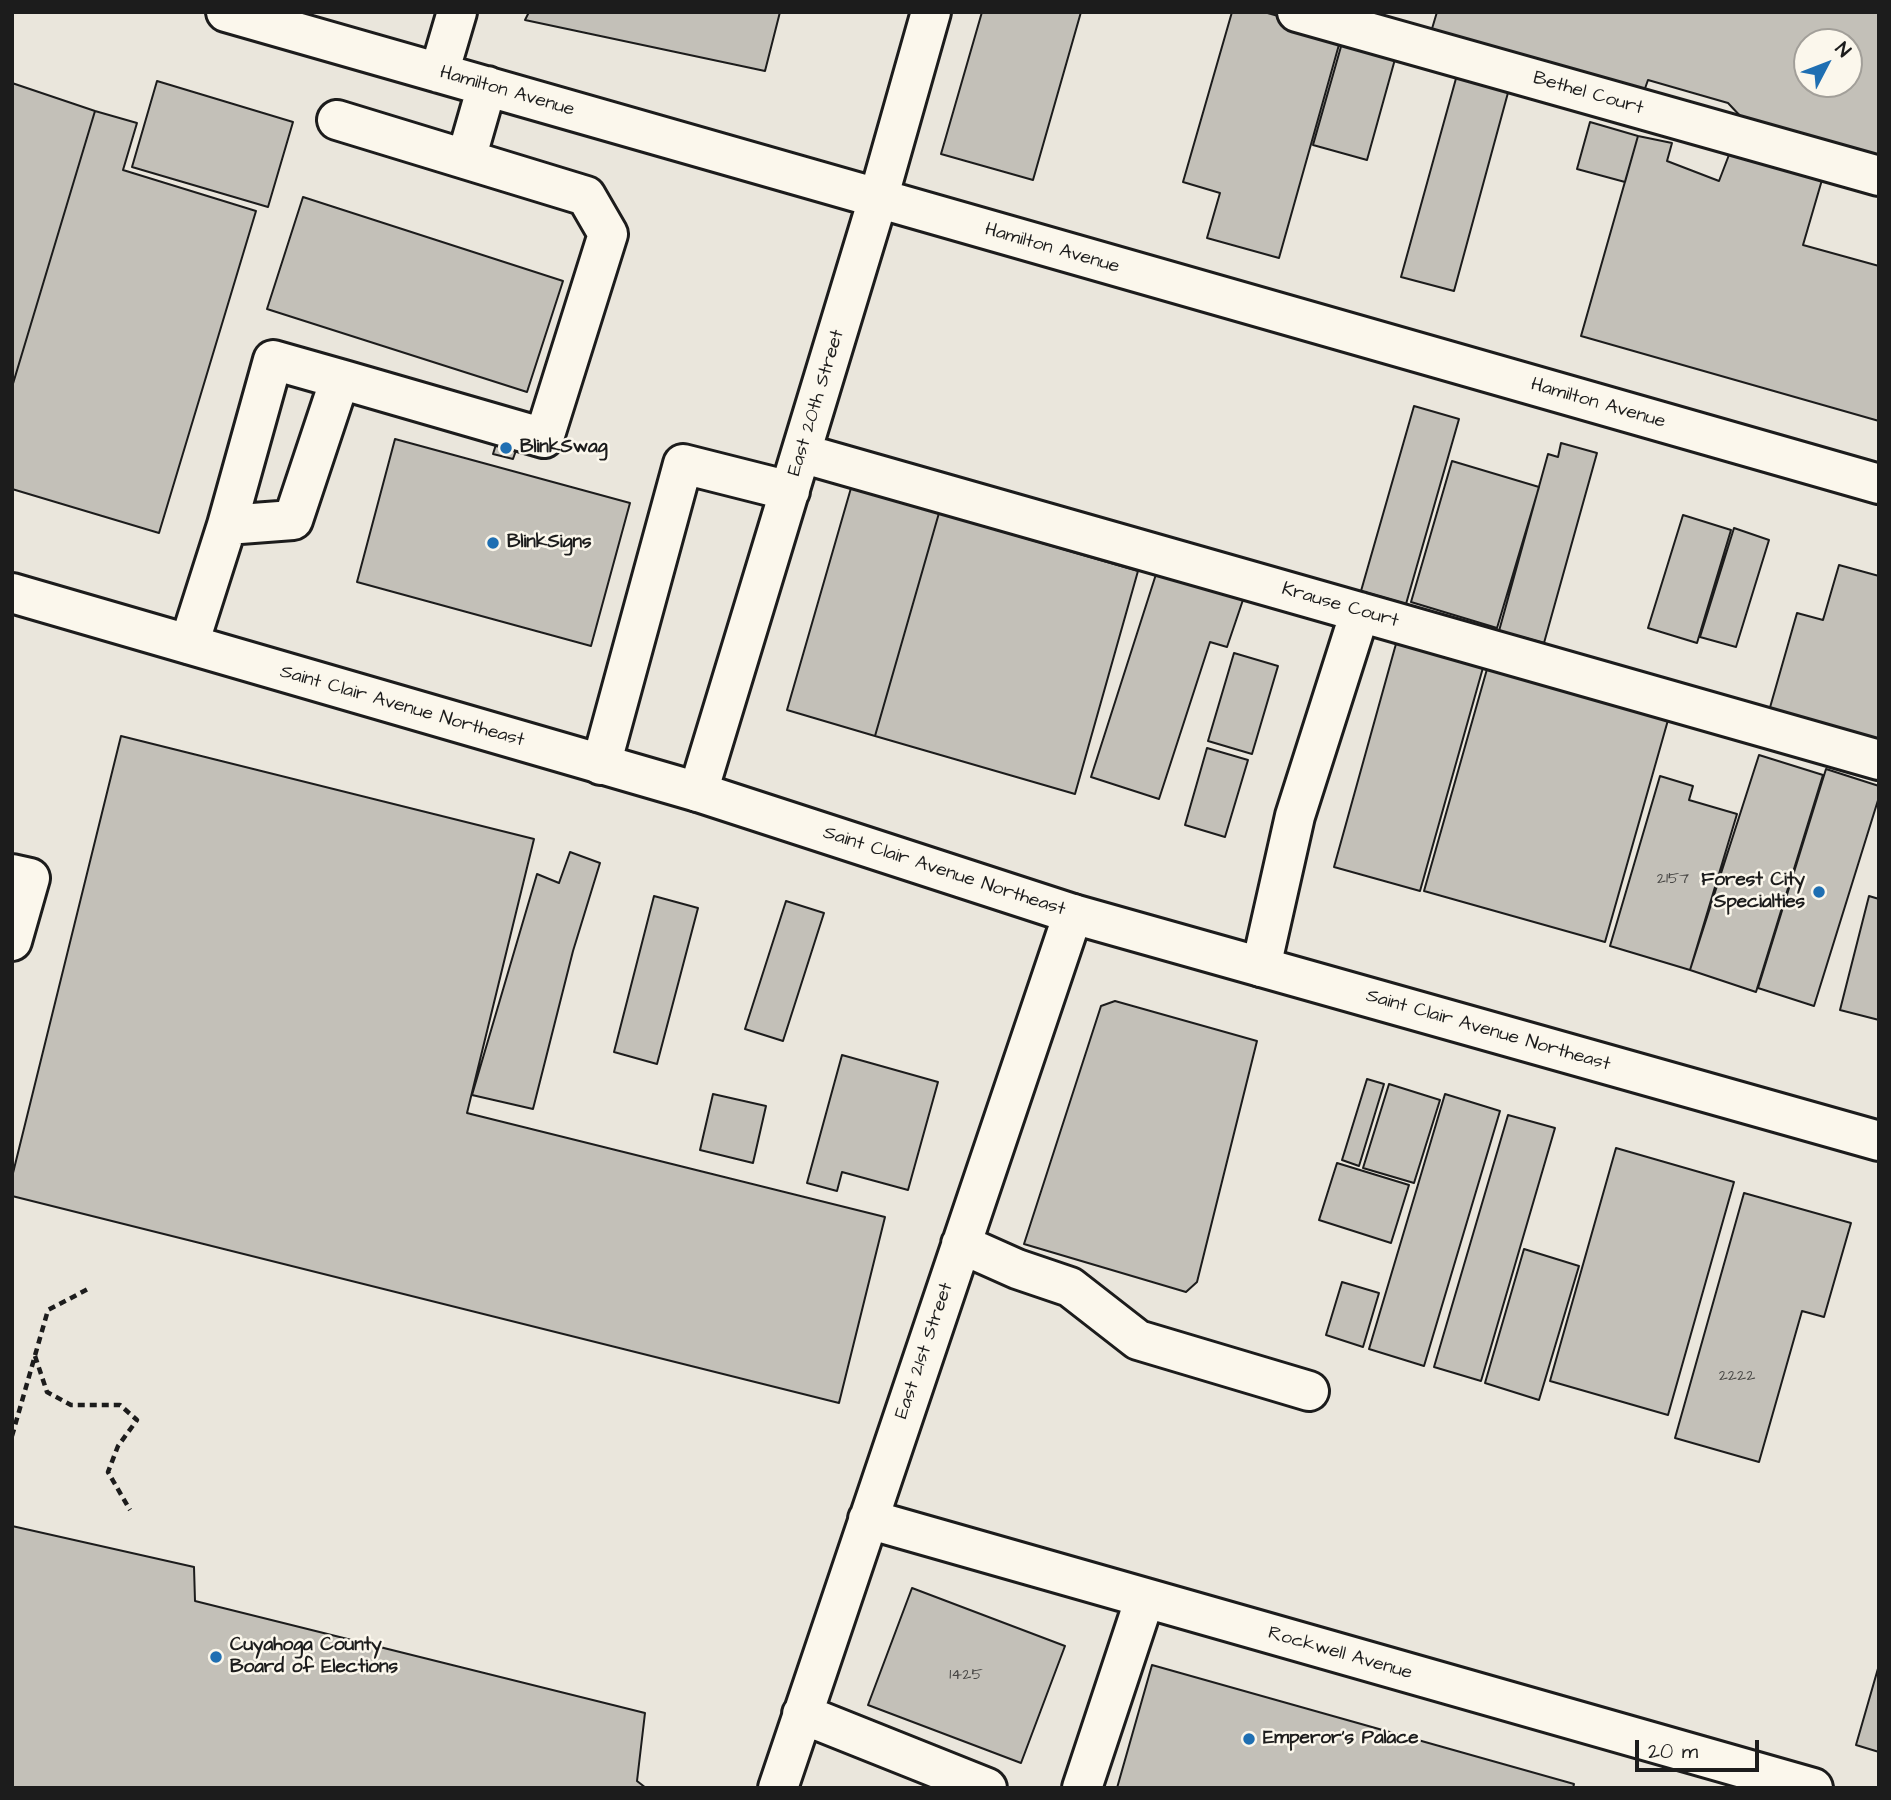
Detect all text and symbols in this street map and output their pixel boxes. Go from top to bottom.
north arrow [1793,28,1863,98]
text: N [1828,36,1857,63]
street label: Hamilton Avenue [437,62,577,122]
street label: Bethel Court [1530,67,1646,121]
street label: Hamilton Avenue [982,219,1122,279]
street label: East 20th Street [784,327,850,479]
street label: Hamilton Avenue [1528,374,1668,434]
place label: BlinkSwag [520,437,608,459]
marker: BlinkSwag [498,440,514,456]
place label: BlinkSigns [507,532,591,554]
marker: BlinkSigns [485,535,501,551]
street label: Krause Court [1279,578,1401,634]
street label: Saint Clair Avenue Northeast [277,661,527,753]
street label: Saint Clair Avenue Northeast [820,822,1068,922]
house number: 2157 [1657,870,1689,890]
place label: Forest City Specialties [1701,870,1805,914]
marker: Forest City Specialties [1811,884,1827,900]
street label: Saint Clair Avenue Northeast [1363,985,1613,1077]
street label: East 21st Street [891,1280,959,1422]
house number: 2222 [1719,1367,1755,1387]
street label: Rockwell Avenue [1265,1623,1415,1685]
place label: Cuyahoga County Board of Elections [230,1635,398,1679]
marker: Cuyahoga County Board of Elections [208,1649,224,1665]
house number: 1425 [949,1666,983,1686]
scale bar [1639,1727,1763,1771]
place label: Emperor's Palace [1263,1728,1419,1750]
marker: Emperor's Palace [1241,1731,1257,1747]
text: 20 m [1648,1737,1698,1766]

